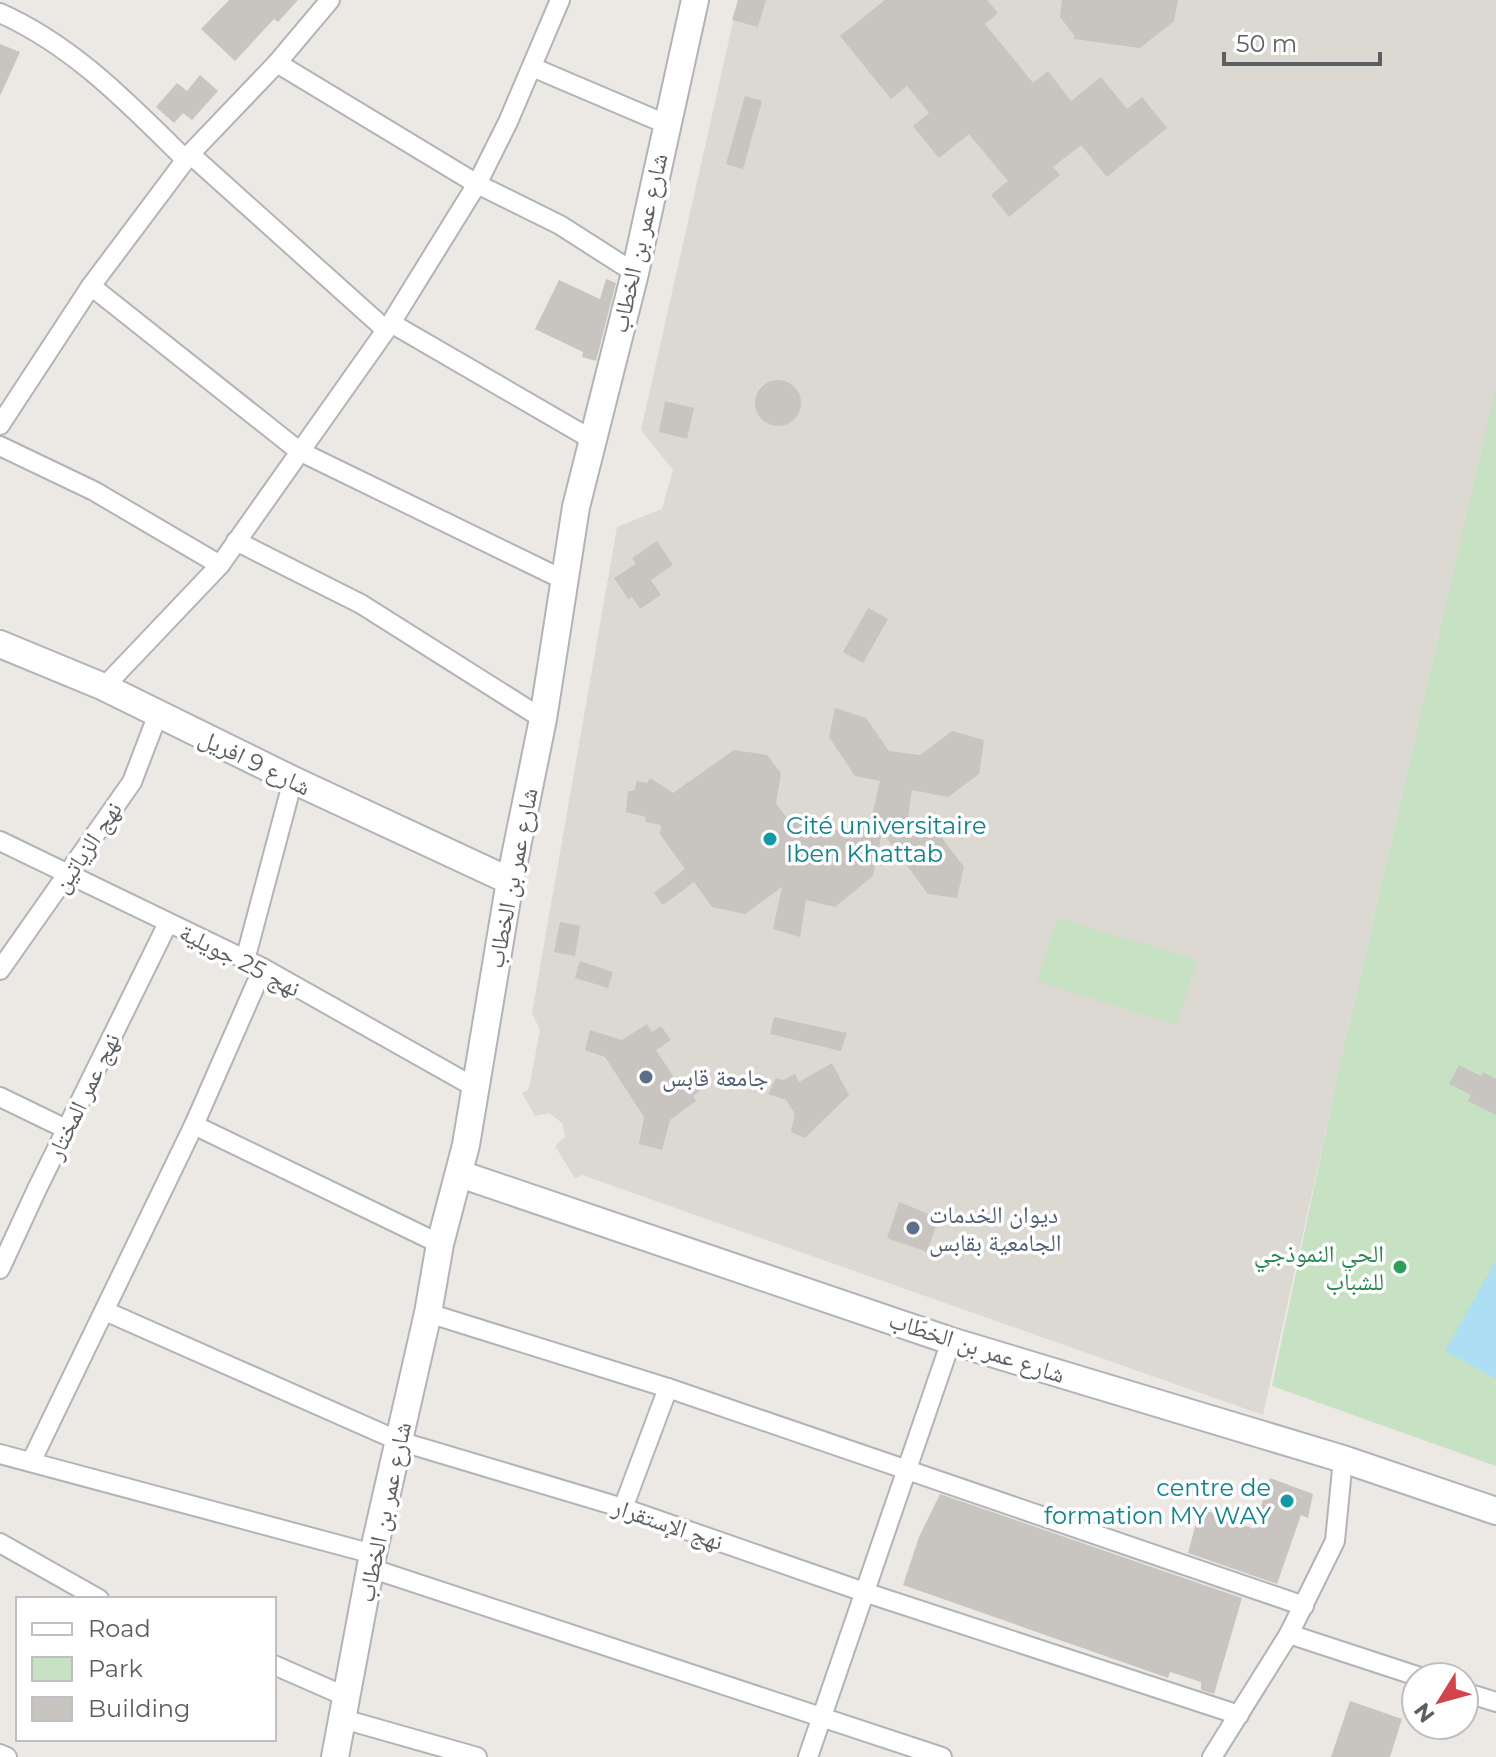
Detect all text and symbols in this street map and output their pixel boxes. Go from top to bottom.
scale bar [1224,16,1380,66]
text: 50 m [1236,29,1297,58]
street label: شارع عمر بن الخطاب [604,150,675,336]
street label: شارع 9 افريل [194,723,316,802]
street label: شارع عمر بن الخطاب [480,785,545,971]
street label: نهج الزياتين [46,796,129,899]
place label: Cité universitaire Iben Khattab [786,811,987,868]
marker: Cité universitaire Iben Khattab [761,830,779,848]
street label: نهج 25 جويلية [174,917,305,1004]
street label: نهج عمر المختار [40,1028,127,1165]
place label: جامعة قابس [662,1063,769,1092]
marker: جامعة قابس [637,1068,655,1086]
place label: ديوان الخدمات الجامعية بقابس [929,1200,1061,1257]
marker: ديوان الخدمات الجامعية بقابس [904,1219,922,1237]
place label: الحي النموذجي للشباب [1254,1239,1384,1296]
marker: الحي النموذجي للشباب [1391,1258,1409,1276]
street label: شارع عمر بن الخطّاب [885,1305,1069,1390]
street label: شارع عمر بن الخطاب [351,1419,418,1605]
place label: centre de formation MY WAY [1044,1473,1272,1530]
street label: نهج الإستقرار [608,1491,727,1557]
marker: centre de formation MY WAY [1278,1492,1296,1510]
legend [16,1597,276,1741]
text: Road [88,1614,151,1643]
text: Park [88,1654,143,1683]
north arrow [1400,1661,1480,1741]
text: Building [88,1694,191,1723]
text: N [1408,1698,1441,1728]

